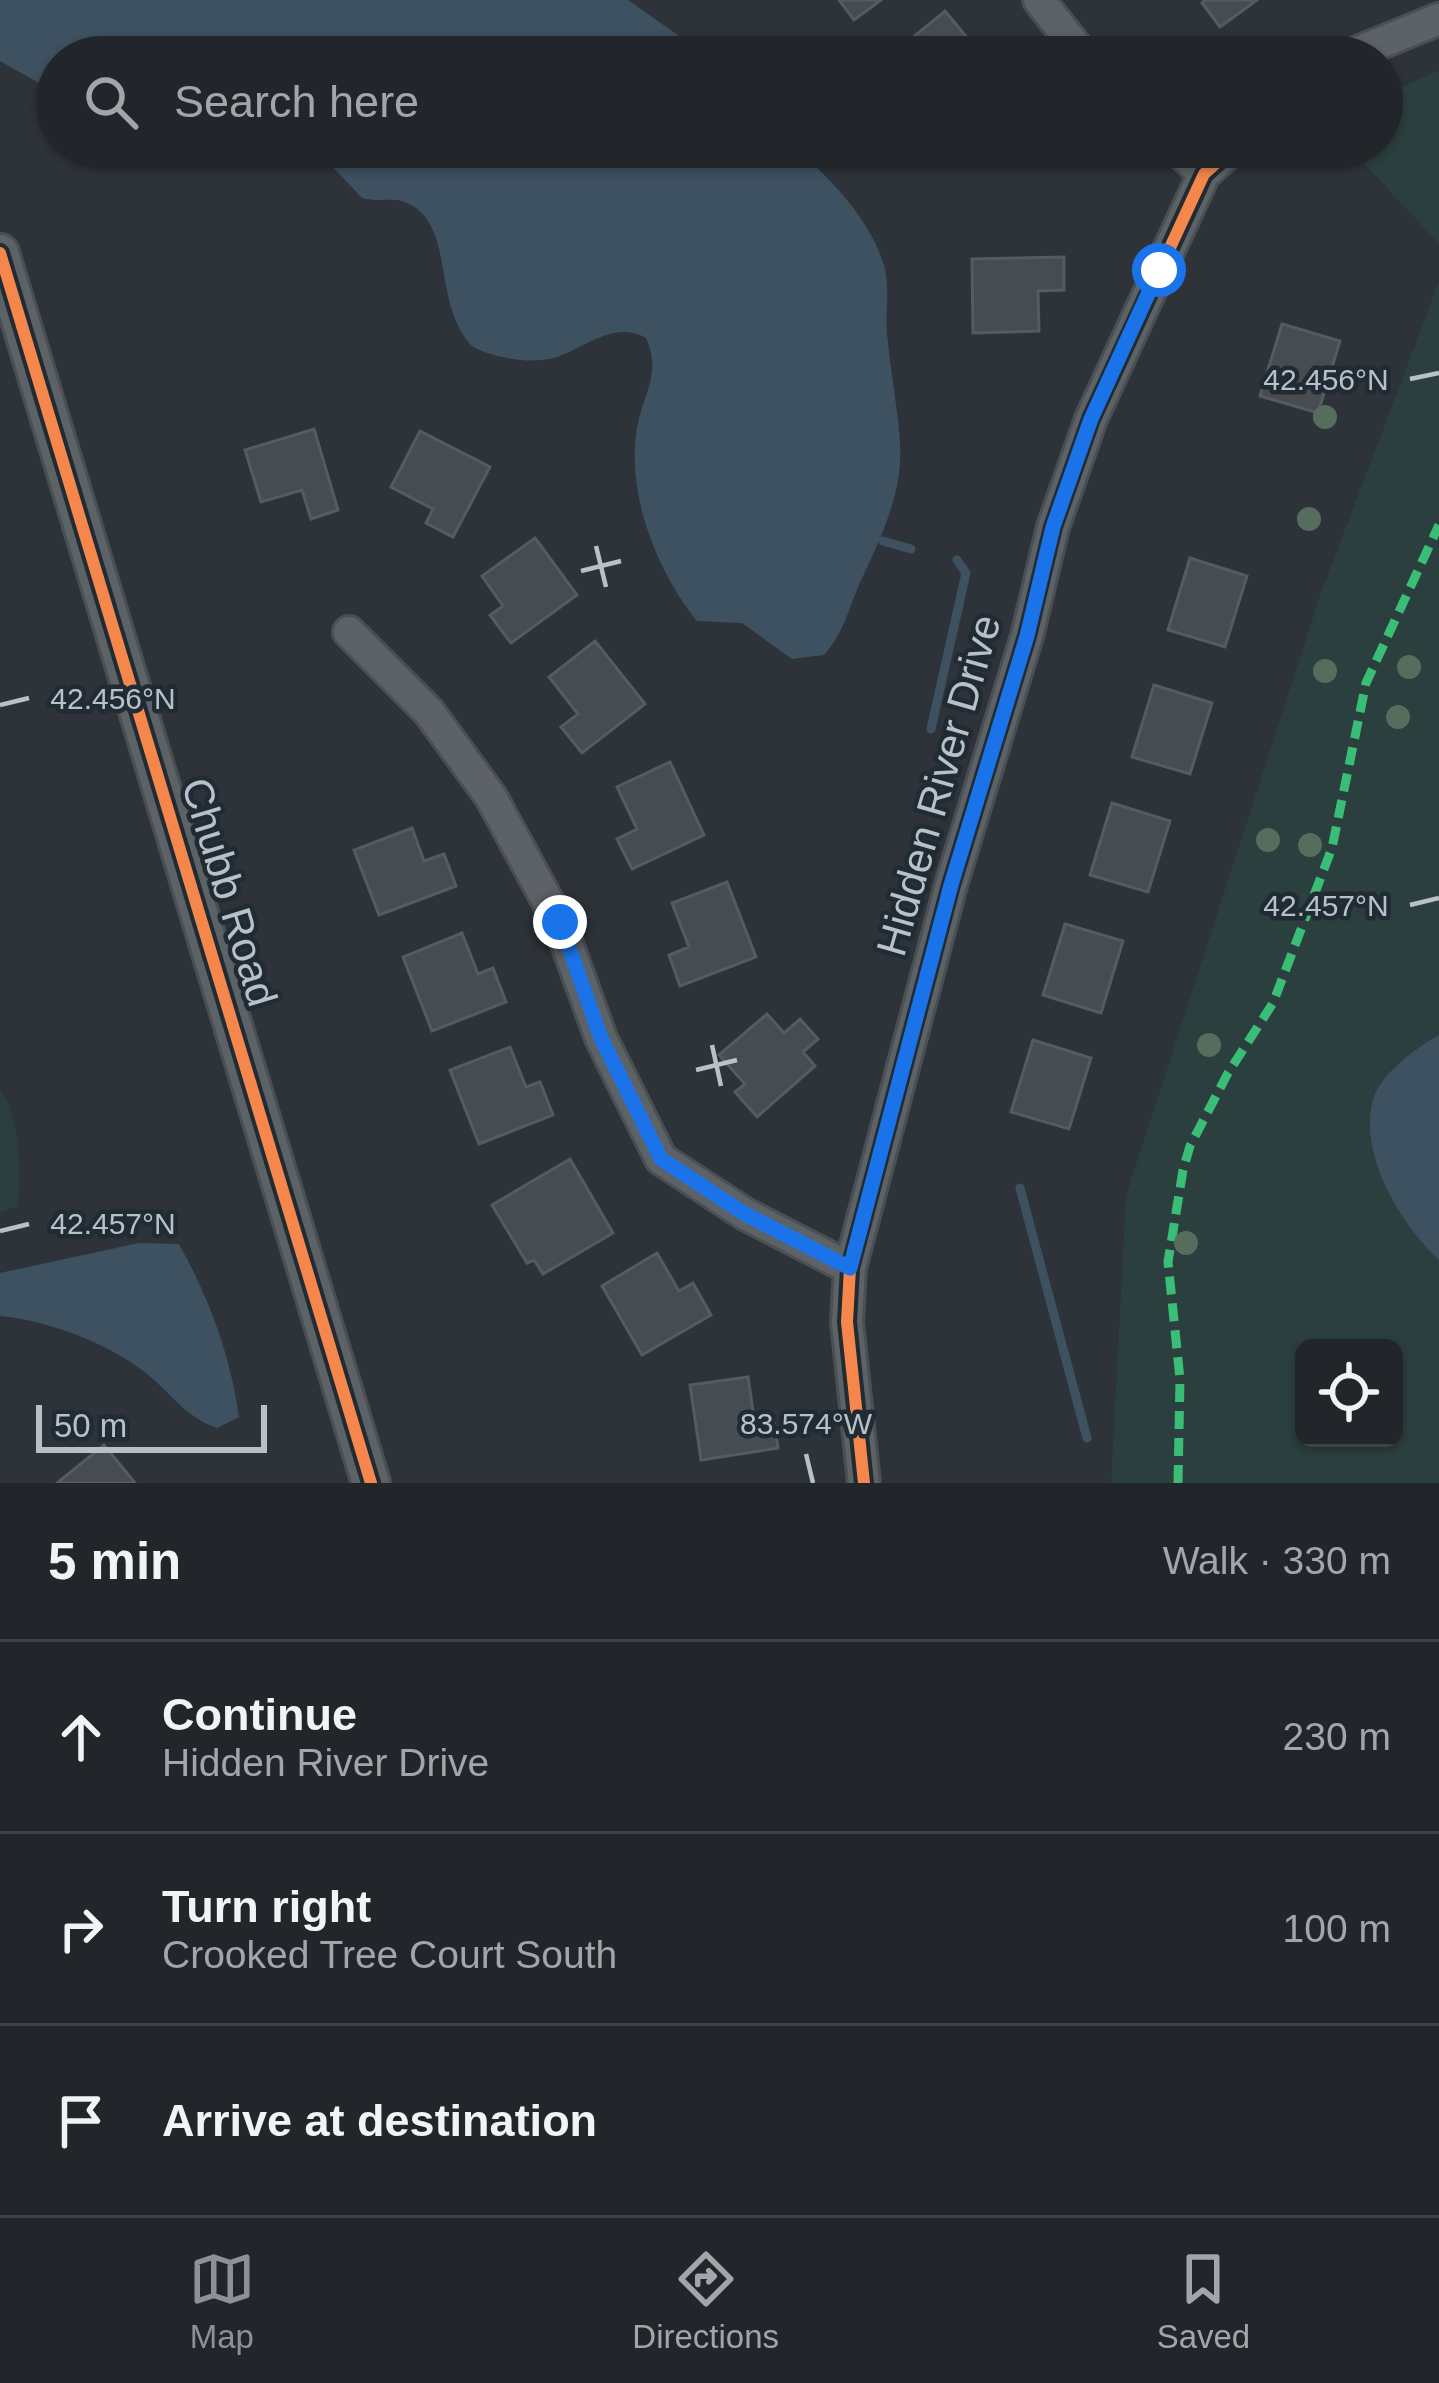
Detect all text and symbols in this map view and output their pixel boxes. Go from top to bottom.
search box [36,36,1403,168]
icon: search [78,69,144,135]
text: Search here [174,76,419,127]
route start [1132,243,1186,297]
text: 42.456°N [1263,363,1389,396]
street label: Hidden River Drive [867,609,1010,961]
text: 42.456°N [50,682,176,715]
street label: Chubb Road [173,773,286,1012]
text: 42.457°N [1263,889,1389,922]
route end [533,895,587,949]
text: 42.457°N [50,1207,176,1240]
map controls [1295,1339,1403,1447]
button: locate [1295,1339,1403,1447]
scale bar [36,1399,267,1452]
text: 50 m [54,1407,127,1444]
text: 83.574°W [740,1407,873,1440]
text: 5 min [48,1533,181,1590]
text: Walk · 330 m [1163,1539,1391,1582]
text: Continue [162,1689,357,1740]
icon: ahead [48,1704,114,1770]
text: 230 m [1283,1715,1391,1758]
text: Hidden River Drive [162,1741,489,1784]
text: Turn right [162,1881,371,1932]
icon: right [48,1896,114,1962]
text: 100 m [1283,1907,1391,1950]
text: Crooked Tree Court South [162,1933,617,1976]
icon: arrive [48,2088,114,2154]
text: Arrive at destination [162,2095,597,2146]
tab: Map [189,2246,255,2356]
tab: Directions [632,2246,779,2356]
tab: Saved [1157,2246,1250,2356]

